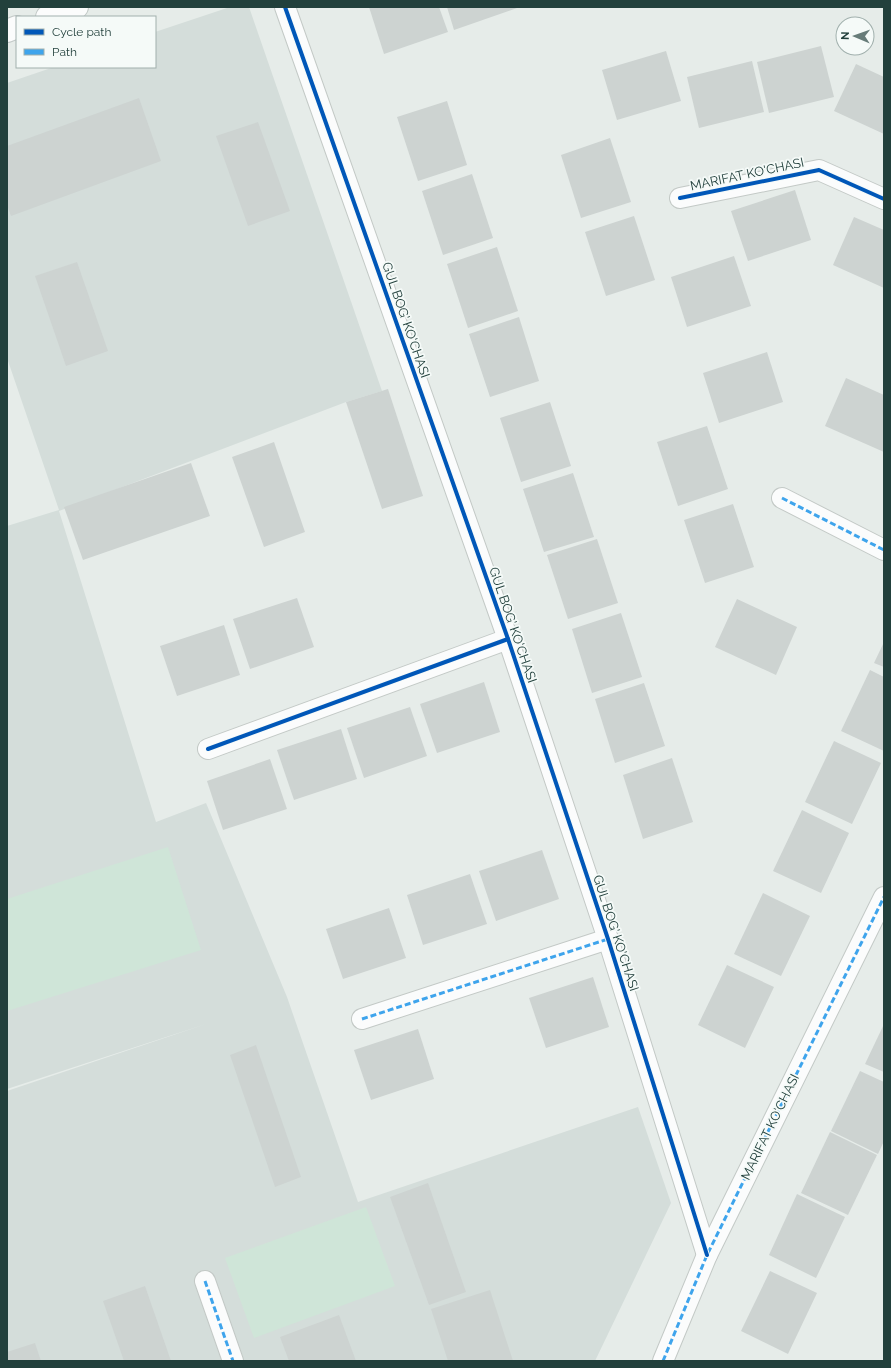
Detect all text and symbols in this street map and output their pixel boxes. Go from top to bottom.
legend [16,16,156,68]
north arrow [835,16,875,56]
text: Cycle path [52,25,111,39]
text: N [839,31,852,40]
text: Path [52,45,77,59]
street label: MARIFAT KO'CHASI [689,155,805,193]
street label: GUL BOG' KO'CHASI [379,260,433,380]
street label: GUL BOG' KO'CHASI [486,565,540,685]
street label: GUL BOG' KO'CHASI [590,873,642,993]
street label: MARIFAT KO'CHASI [738,1072,802,1182]

